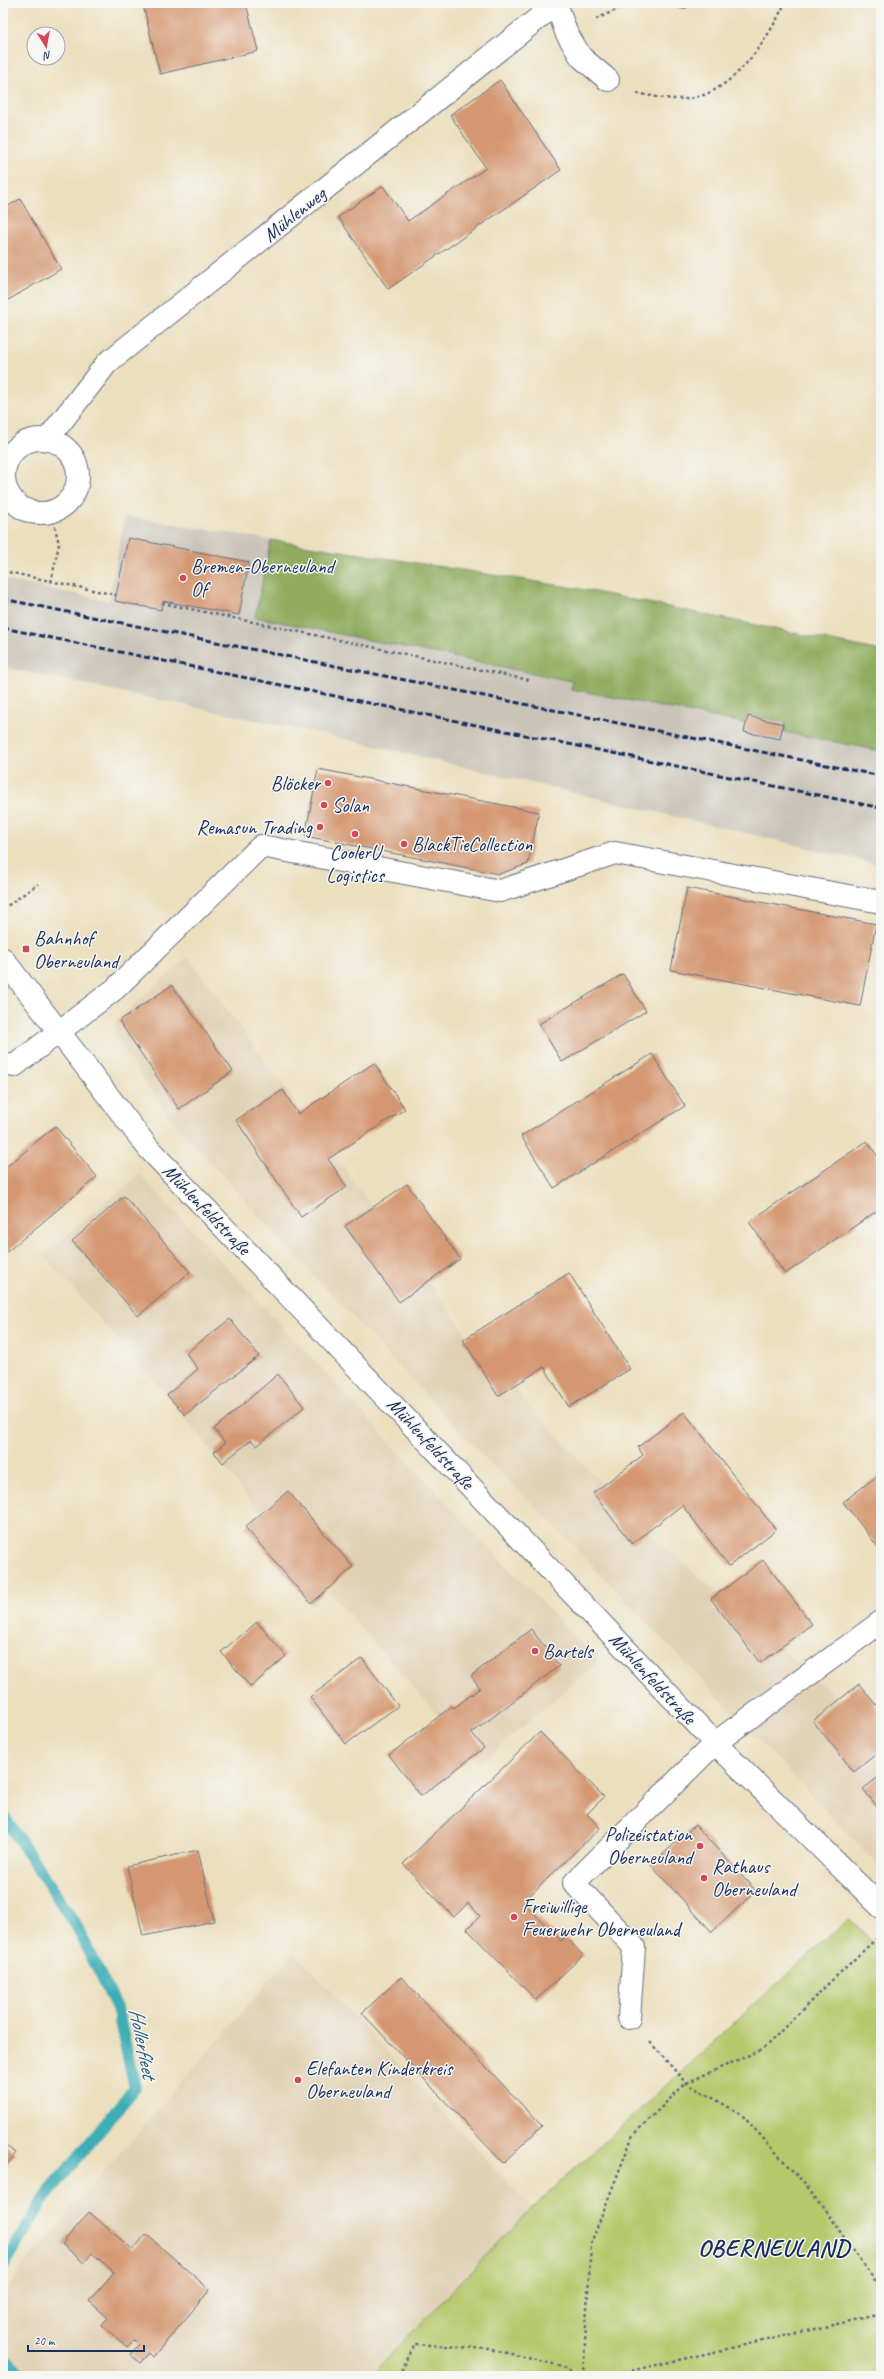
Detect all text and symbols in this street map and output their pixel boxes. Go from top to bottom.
north arrow [26,26,66,66]
text: N [41,48,53,64]
street label: Mühlenweg [258,180,332,247]
place label: Bremen-Oberneuland Of [191,554,337,602]
marker: Bremen-Oberneuland Of [178,573,188,583]
place label: Blöcker [271,771,322,796]
marker: Blöcker [323,778,333,788]
place label: Solan [332,793,370,818]
marker: Solan [319,800,329,810]
place label: Remasun Trading [197,815,313,840]
marker: Remasun Trading [315,822,325,832]
marker: CoolerU Logistics [350,829,360,839]
place label: BlackTieCollection [412,832,533,857]
marker: BlackTieCollection [399,839,409,849]
place label: CoolerU Logistics [326,840,386,888]
place label: Bahnhof Oberneuland [34,926,121,974]
marker: Bahnhof Oberneuland [21,944,31,954]
street label: Mühlenfeldstraße [157,1159,257,1261]
street label: Mühlenfeldstraße [382,1392,481,1496]
street label: Mühlenfeldstraße [604,1627,703,1731]
place label: Bartels [543,1639,595,1664]
marker: Bartels [530,1646,540,1656]
place label: Polizeistation Oberneuland [605,1822,695,1870]
marker: Polizeistation Oberneuland [695,1841,705,1851]
place label: Rathaus Oberneuland [712,1854,799,1902]
marker: Rathaus Oberneuland [699,1873,709,1883]
place label: Freiwillige Feuerwehr Oberneuland [522,1894,683,1942]
marker: Freiwillige Feuerwehr Oberneuland [509,1912,519,1922]
water label: Hollerfleet [123,2006,163,2084]
place label: Elefanten Kinderkreis Oberneuland [306,2056,454,2104]
marker: Elefanten Kinderkreis Oberneuland [293,2075,303,2085]
district label: OBERNEULAND [698,2233,852,2263]
scale bar [28,2327,144,2353]
text: 20 m [34,2333,56,2349]

